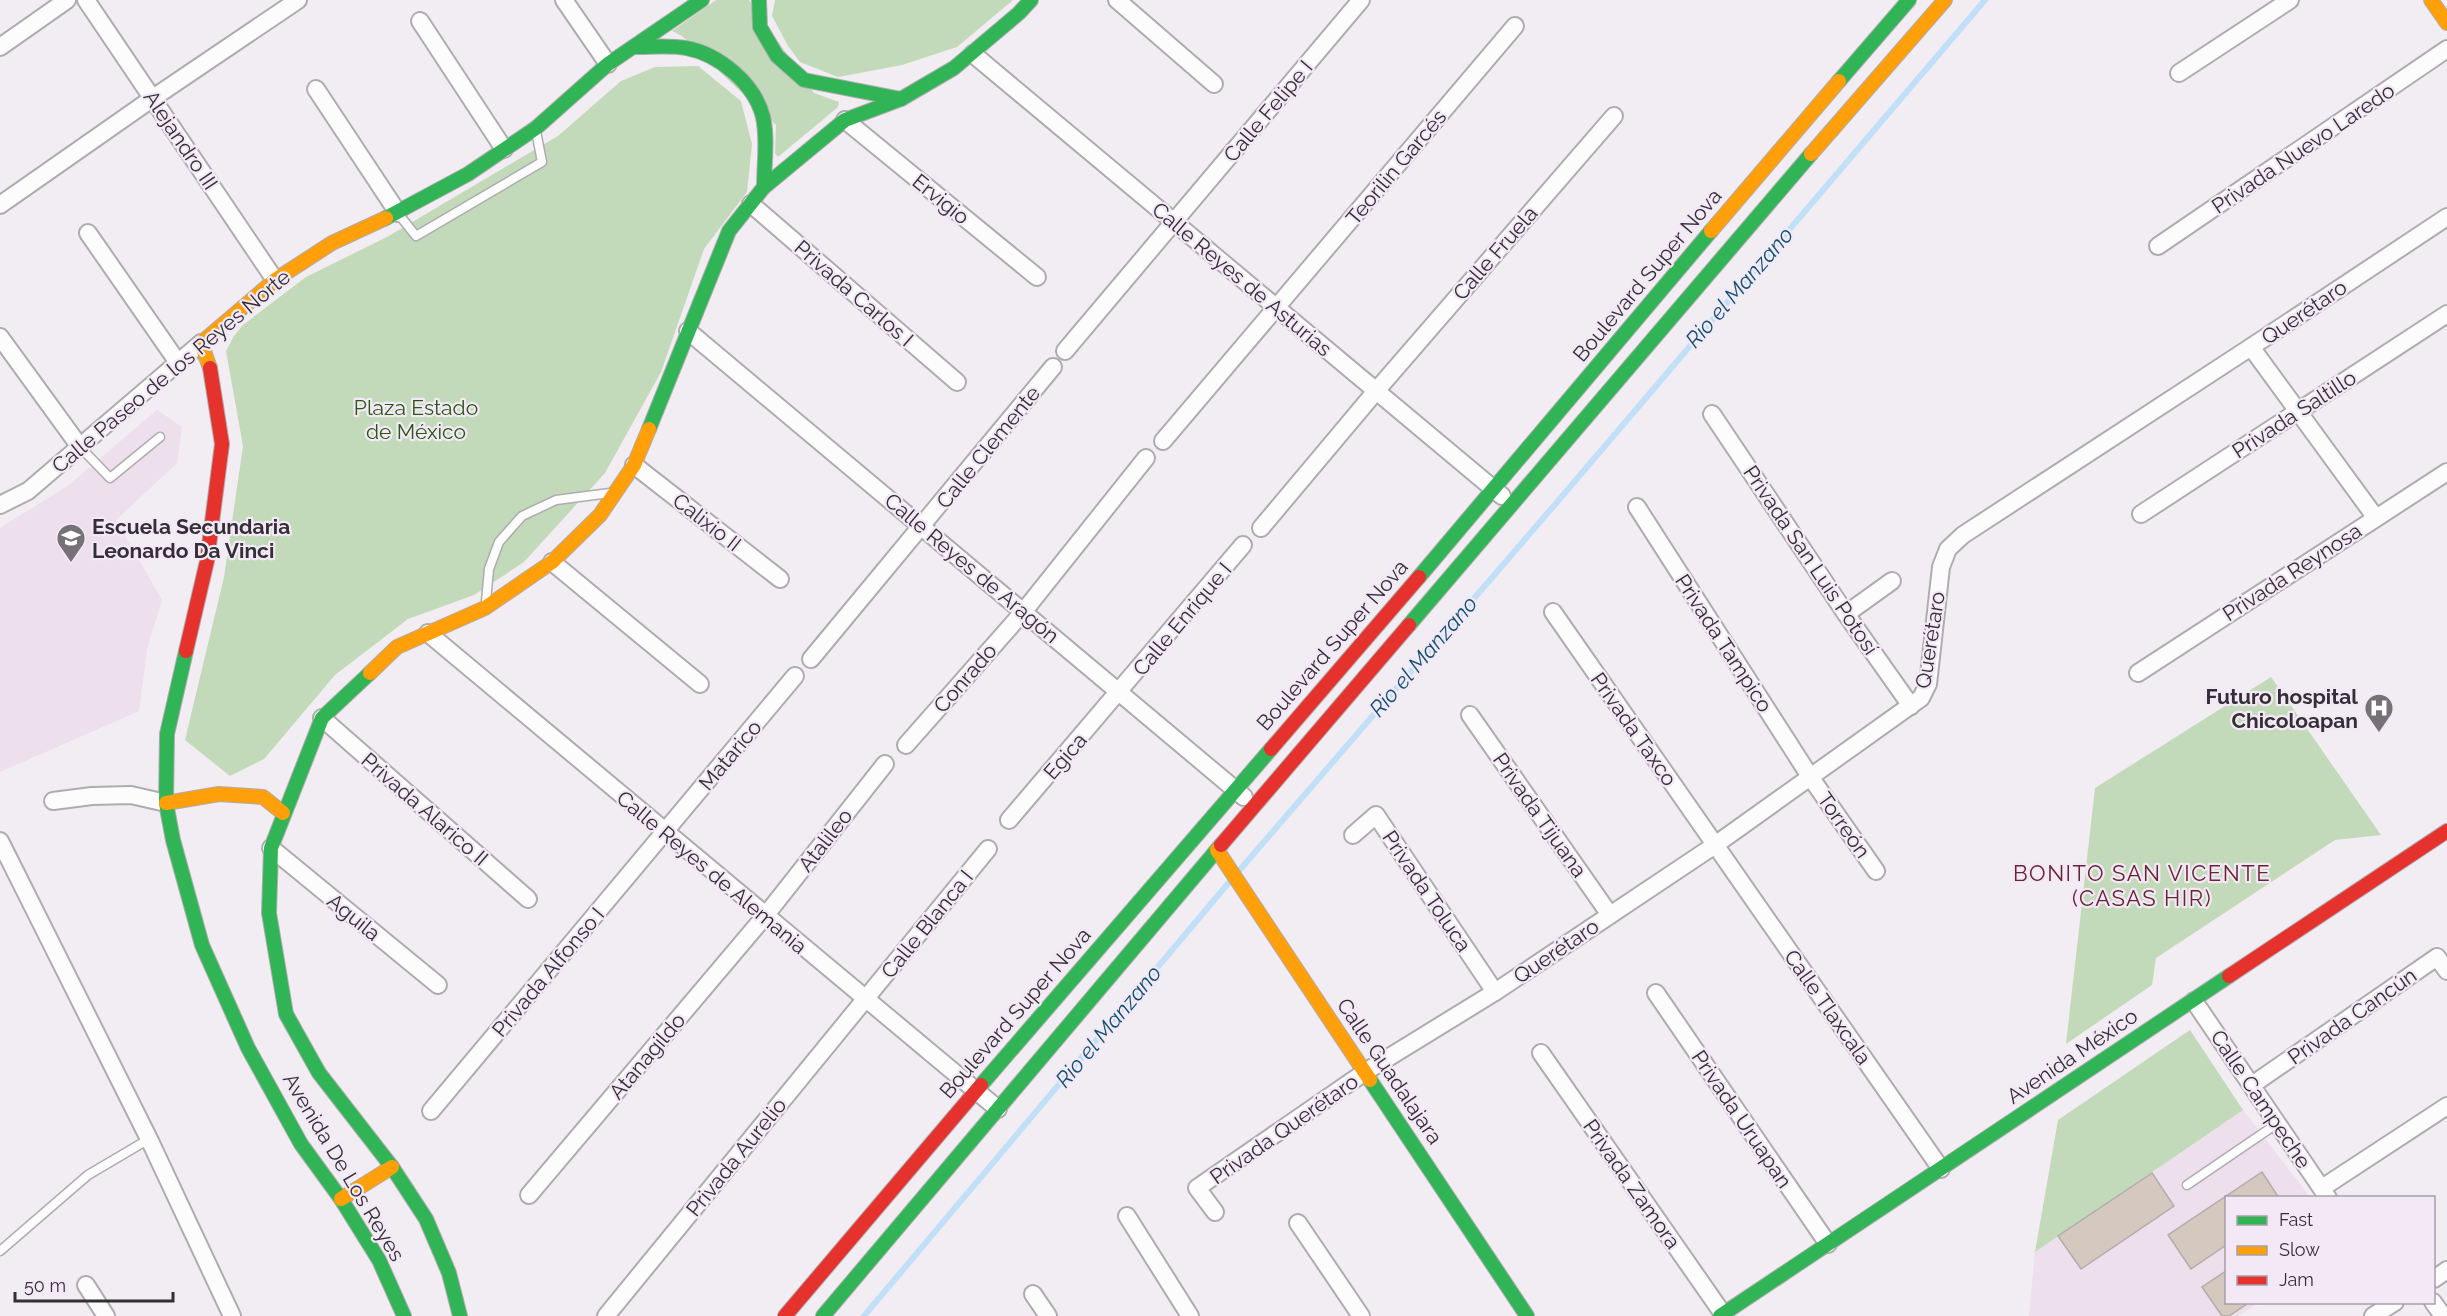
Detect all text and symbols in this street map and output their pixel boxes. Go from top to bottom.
street label: Calle Felipe I [1218,55,1318,167]
street label: Privada Nuevo Laredo [2207,77,2399,219]
street label: Alejandro III [139,86,223,194]
street label: Teorilin Garcés [1341,104,1451,230]
street label: Ervigio [908,169,974,229]
street label: Boulevard Super Nova [1567,184,1727,366]
street label: Calle Reyes de Asturias [1147,197,1337,361]
street label: Calle Fruela [1448,201,1542,305]
water label: Rio el Manzano [1680,222,1798,352]
street label: Privada Carlos I [789,235,919,351]
street label: Calle Paseo de los Reyes Norte [47,264,295,478]
street label: Querétaro [2256,274,2352,350]
street label: Privada Saltillo [2227,365,2361,463]
street label: Calle Clemente [931,381,1045,513]
park label: Plaza Estado de México [354,395,478,444]
street label: Privada San Luis Potosí [1738,461,1884,660]
street label: Calixio II [668,488,746,556]
street label: Calle Reyes de Aragón [880,488,1064,648]
place label: Escuela Secundaria Leonardo Da Vinci [92,514,290,563]
street label: Privada Reynosa [2218,518,2366,626]
school or university icon: Escuela Secundaria Leonardo Da Vinci [55,522,87,564]
street label: Boulevard Super Nova [1251,555,1413,735]
street label: Calle Enrique I [1127,557,1237,681]
street label: Privada Tampico [1670,569,1778,717]
street label: Querétaro [1910,590,1950,690]
water label: Rio el Manzano [1364,591,1482,721]
street label: Conrado [928,638,1002,718]
street label: Privada Taxco [1586,667,1682,791]
place label: Futuro hospital Chicoloapan [2205,684,2358,733]
hospital icon: Futuro hospital Chicoloapan [2363,692,2395,734]
street label: Matarico [693,715,767,795]
street label: Egica [1038,728,1092,784]
street label: Privada Alarico II [357,747,493,871]
street label: Privada Tijuana [1488,748,1592,882]
street label: Calle Reyes de Alemania [612,785,812,959]
street label: Torreón [1812,787,1876,863]
street label: Atalileo [793,804,857,876]
street label: Privada Toluca [1377,826,1477,956]
district label: BONITO SAN VICENTE (CASAS HIR) [2013,860,2271,911]
street label: Calle Blanca I [876,865,978,983]
street label: Aguila [322,888,386,946]
street label: Privada Alfonso I [487,902,609,1042]
street label: Querétaro [1508,913,1604,989]
street label: Boulevard Super Nova [934,923,1096,1103]
street label: Calle Tlaxcala [1779,945,1877,1069]
water label: Rio el Manzano [1050,960,1166,1092]
street label: Privada Cancún [2283,962,2421,1070]
street label: Calle Guadalajara [1332,993,1448,1149]
street label: Avenida México [2002,1003,2142,1109]
street label: Atanagildo [604,1008,690,1104]
street label: Calle Campeche [2205,1025,2317,1173]
street label: Privada Uruapan [1687,1045,1797,1193]
street label: Avenida De Los Reyes [278,1068,410,1266]
street label: Privada Querétaro [1205,1069,1363,1189]
street label: Privada Aurelio [681,1093,791,1221]
street label: Privada Zamora [1578,1114,1686,1254]
legend [2225,1196,2435,1304]
text: Fast [2279,1209,2313,1230]
text: Slow [2279,1239,2320,1260]
scale bar [15,1265,172,1303]
text: Jam [2279,1269,2314,1290]
text: 50 m [24,1275,66,1296]

